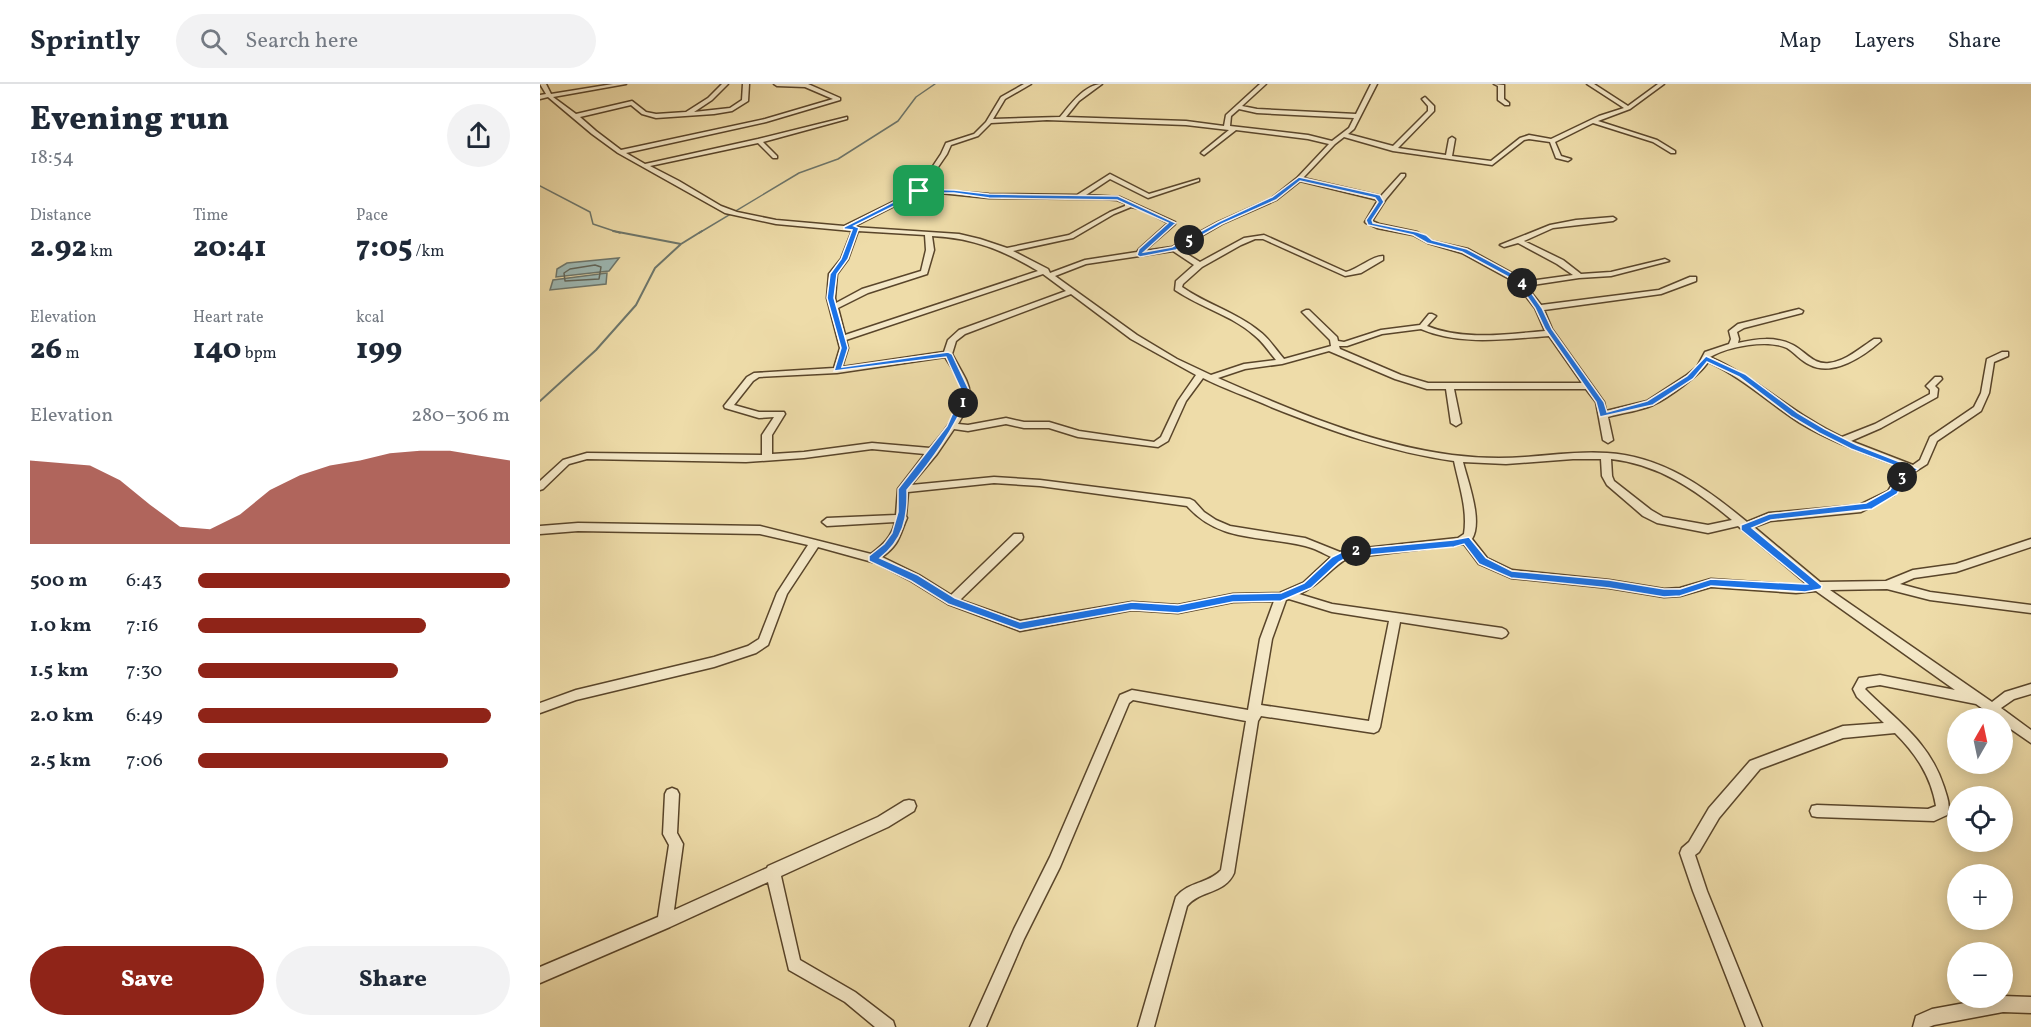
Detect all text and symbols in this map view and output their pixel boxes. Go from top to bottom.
search box [176,14,596,68]
text: Sprintly [30,22,140,61]
icon: search [197,25,230,58]
text: Search here [245,26,358,57]
text: Map [1779,27,1821,56]
text: Layers [1854,27,1915,56]
text: Share [1948,27,2001,56]
text: Evening run [30,98,229,144]
button: share [447,104,510,167]
text: 18:54 [30,144,74,172]
pin [893,165,944,216]
icon: arrive [902,174,935,207]
text: Distance [30,205,91,227]
text: Time [193,205,228,227]
text: Pace [356,205,388,227]
pin: 5 [1174,225,1204,255]
text: 2.92 [30,227,87,269]
text: 20:41 [193,227,266,269]
text: 7:05 [356,227,412,269]
text: 5 [1185,229,1193,251]
text: km [87,241,113,263]
text: /km [412,241,444,263]
pin: 4 [1507,268,1537,298]
text: 4 [1517,272,1527,294]
text: Elevation [30,307,97,329]
text: Heart rate [193,307,264,329]
text: kcal [356,307,384,329]
text: 26 [30,329,62,371]
text: 140 [193,329,241,371]
text: 199 [356,329,402,371]
text: m [62,343,80,365]
text: bpm [241,343,277,365]
pin: 1 [948,388,978,418]
text: 1 [960,392,966,414]
text: Elevation [30,402,113,430]
text: 280–306 m [411,402,510,430]
pin: 3 [1887,462,1917,492]
text: 3 [1898,466,1906,488]
pin: 2 [1341,536,1371,566]
text: 2 [1352,540,1360,562]
text: 500 m [30,567,88,595]
text: 6:43 [126,567,162,595]
text: 1.0 km [30,612,92,640]
text: 7:16 [126,612,158,640]
text: 1.5 km [30,657,89,685]
text: 7:30 [126,657,162,685]
text: 2.0 km [30,702,94,730]
text: 6:49 [126,702,163,730]
north arrow [1947,708,2013,774]
map controls [1947,708,2013,1008]
text: 2.5 km [30,747,91,775]
text: 7:06 [126,747,163,775]
button: locate [1947,786,2013,852]
button: + [1947,864,2013,930]
button: − [1947,942,2013,1008]
button: Save [30,946,264,1015]
button: Share [276,946,510,1015]

